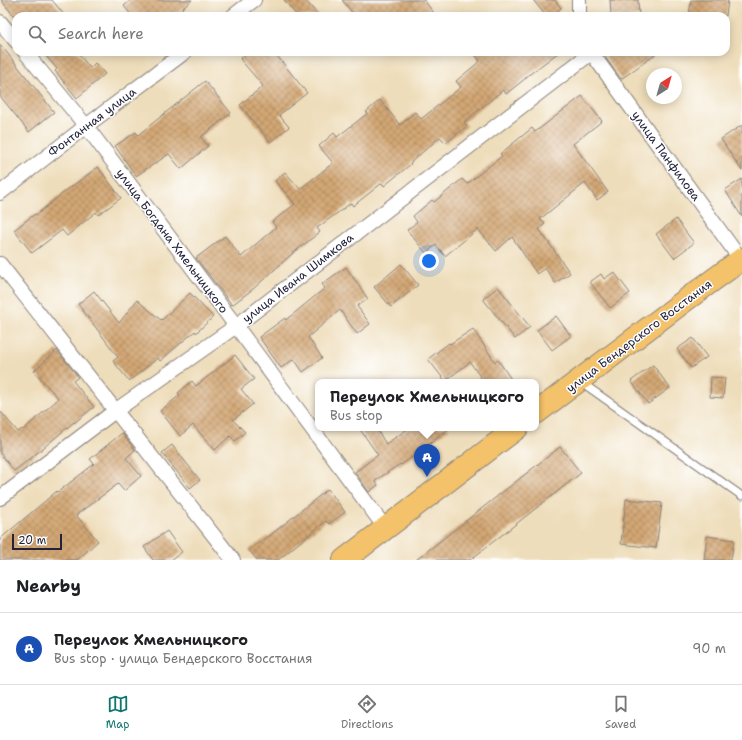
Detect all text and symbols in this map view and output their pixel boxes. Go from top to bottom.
search box [12,12,730,56]
icon: search [26,23,48,45]
text: Search here [58,24,144,44]
north arrow [646,68,682,104]
street label: Фонтанная улица [45,83,140,160]
street label: улица Панфилова [628,108,704,205]
street label: улица Богдана Хмельницкого [112,166,232,316]
street label: улица Ивана Шимкова [239,229,357,326]
your location [419,251,439,271]
street label: улица Бендерского Восстания [563,276,715,396]
popup [315,379,539,431]
text: Переулок Хмельницкого [330,387,524,407]
text: Bus stop [330,407,382,424]
pin: A [414,444,440,477]
scale bar [12,532,62,551]
text: 20 m [18,533,46,548]
text: Nearby [16,575,81,597]
text: Переулок Хмельницкого [54,630,248,650]
text: A [24,640,34,657]
text: 90 m [692,640,726,657]
text: Bus stop · улица Бендерского Восстания [54,650,312,667]
tab: Map [106,693,129,732]
tab: Directions [341,693,393,732]
tab: Saved [605,693,636,732]

